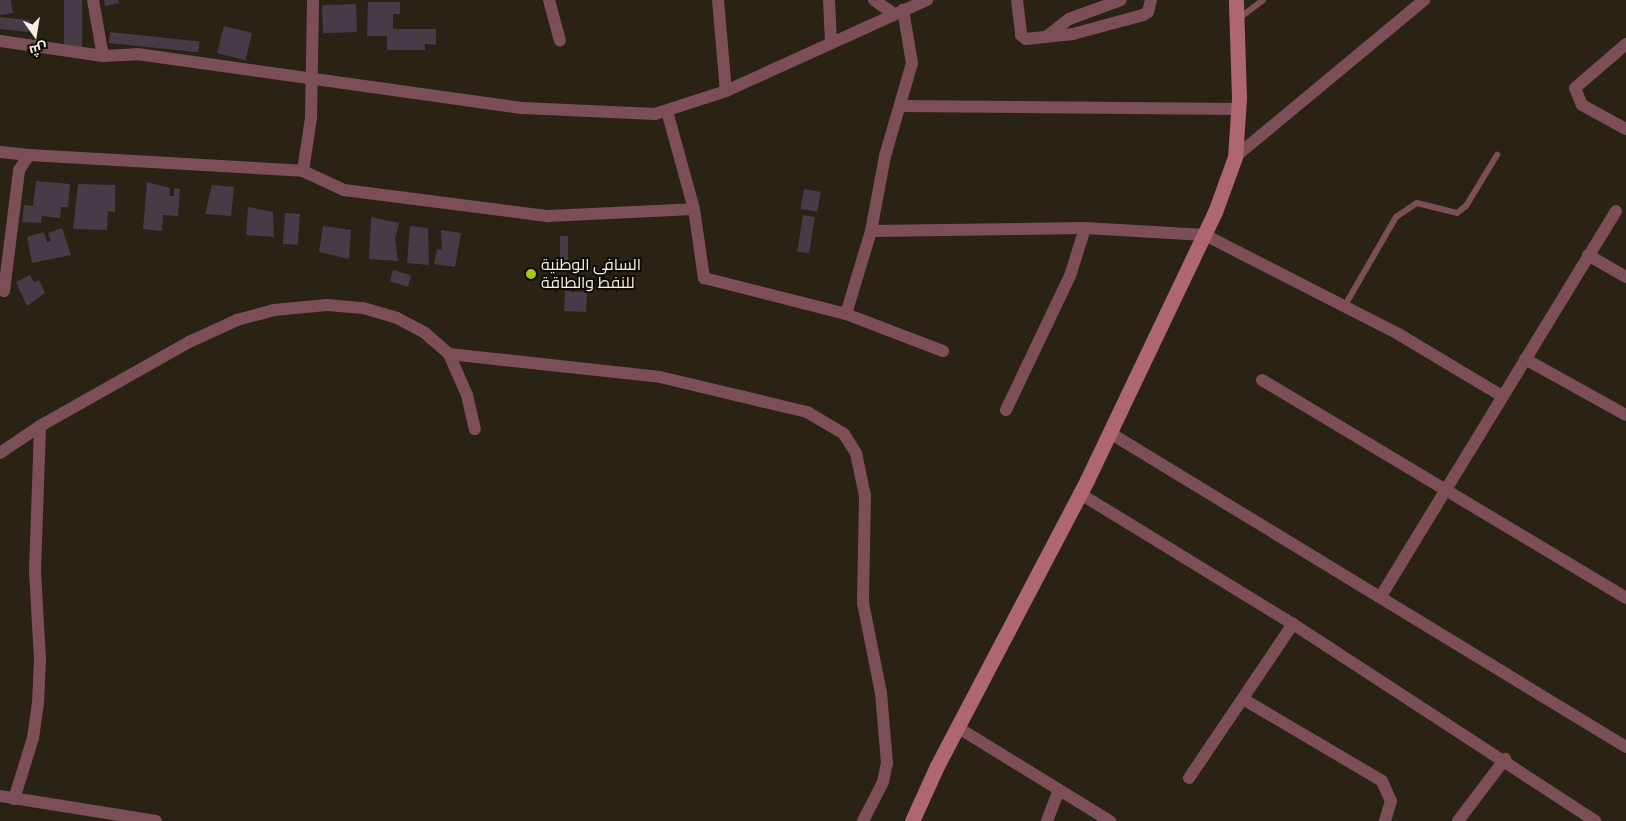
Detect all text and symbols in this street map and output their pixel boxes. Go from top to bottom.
north arrow [10,10,60,60]
text: ش [28,39,49,60]
place label: السافي الوطنية للنفط والطاقة [541,255,641,293]
marker: السافي الوطنية للنفط والطاقة [525,268,537,280]

